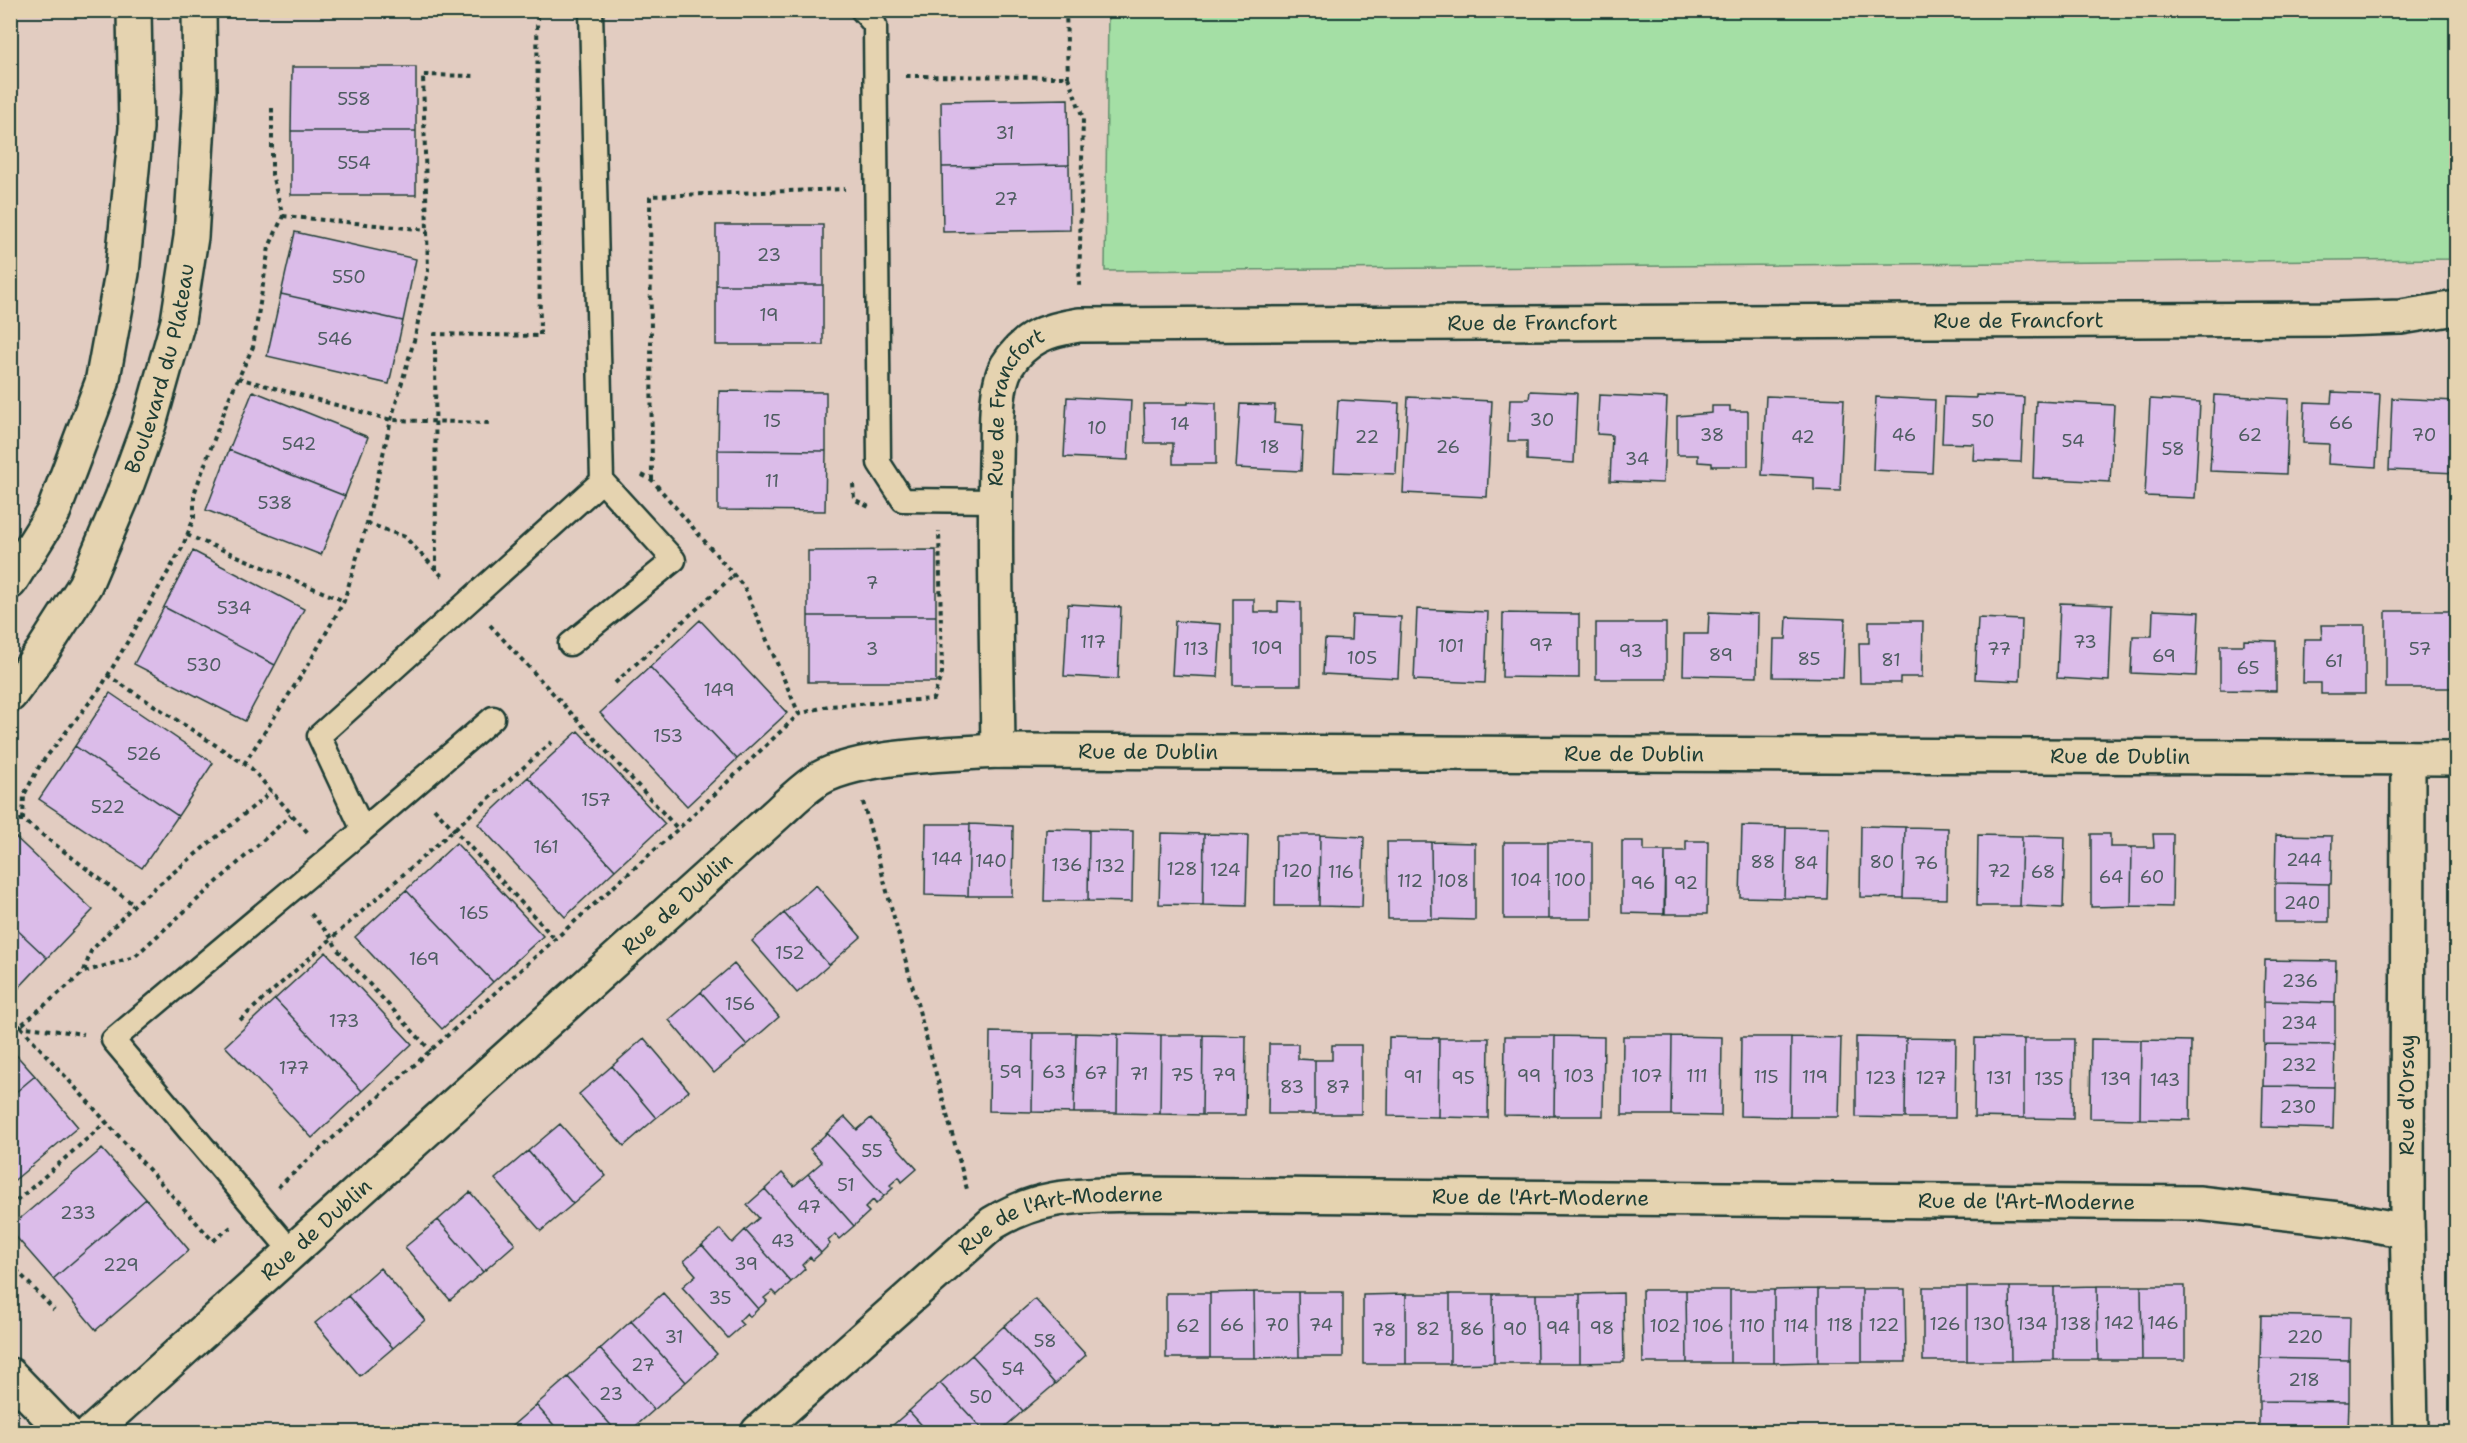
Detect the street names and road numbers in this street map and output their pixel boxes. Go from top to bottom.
street label: Boulevard du Plateau [118,262,201,478]
street label: Rue de Francfort [1933,306,2104,335]
street label: Rue de Francfort [1447,308,1618,337]
street label: Rue de Francfort [982,321,1049,486]
street label: Rue de Dublin [1078,737,1218,766]
street label: Rue de Dublin [1564,740,1704,768]
street label: Rue de Dublin [2050,742,2190,771]
street label: Rue de Dublin [616,847,739,961]
street label: Rue d'Orsay [2393,1035,2421,1155]
street label: Rue de Dublin [255,1172,378,1287]
street label: Rue de l'Art-Moderne [952,1180,1163,1262]
street label: Rue de l'Art-Moderne [1432,1183,1649,1212]
street label: Rue de l'Art-Moderne [1918,1187,2135,1216]

